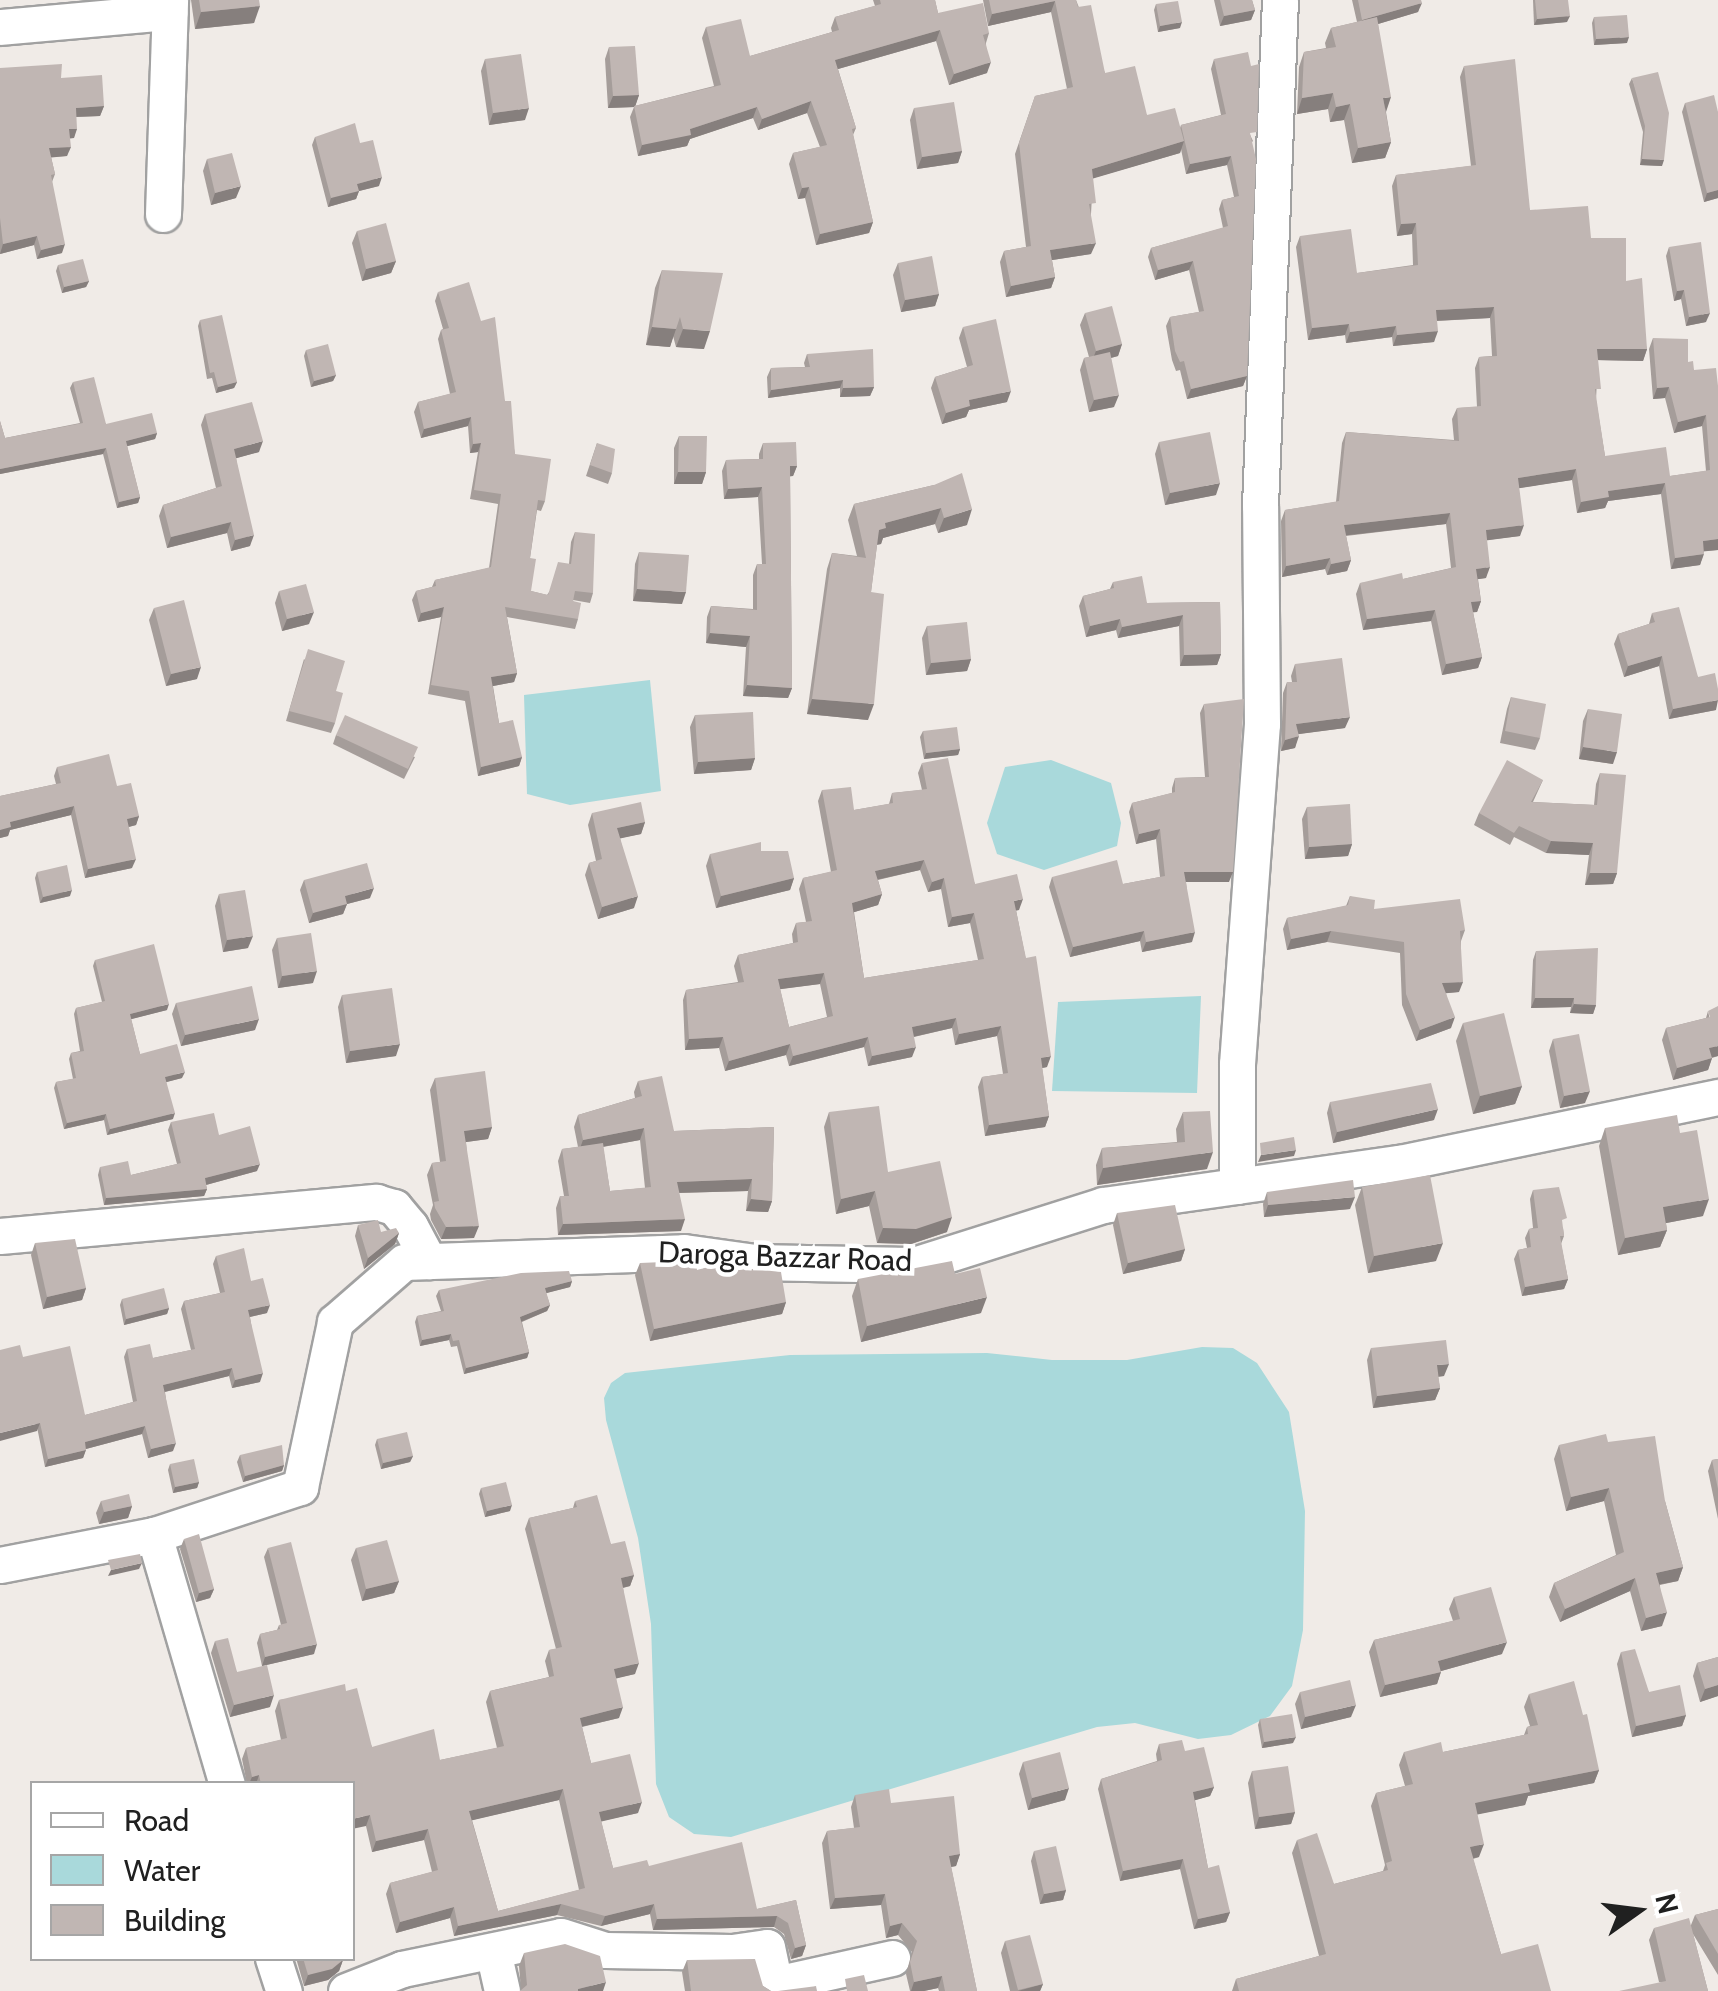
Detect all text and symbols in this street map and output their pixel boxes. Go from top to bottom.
street label: Daroga Bazzar Road [657,1235,913,1279]
legend [30,1781,355,1961]
text: Road [124,1802,189,1839]
text: Water [124,1852,200,1889]
north arrow [1588,1861,1688,1961]
text: N [1648,1890,1686,1917]
text: Building [124,1902,226,1939]

